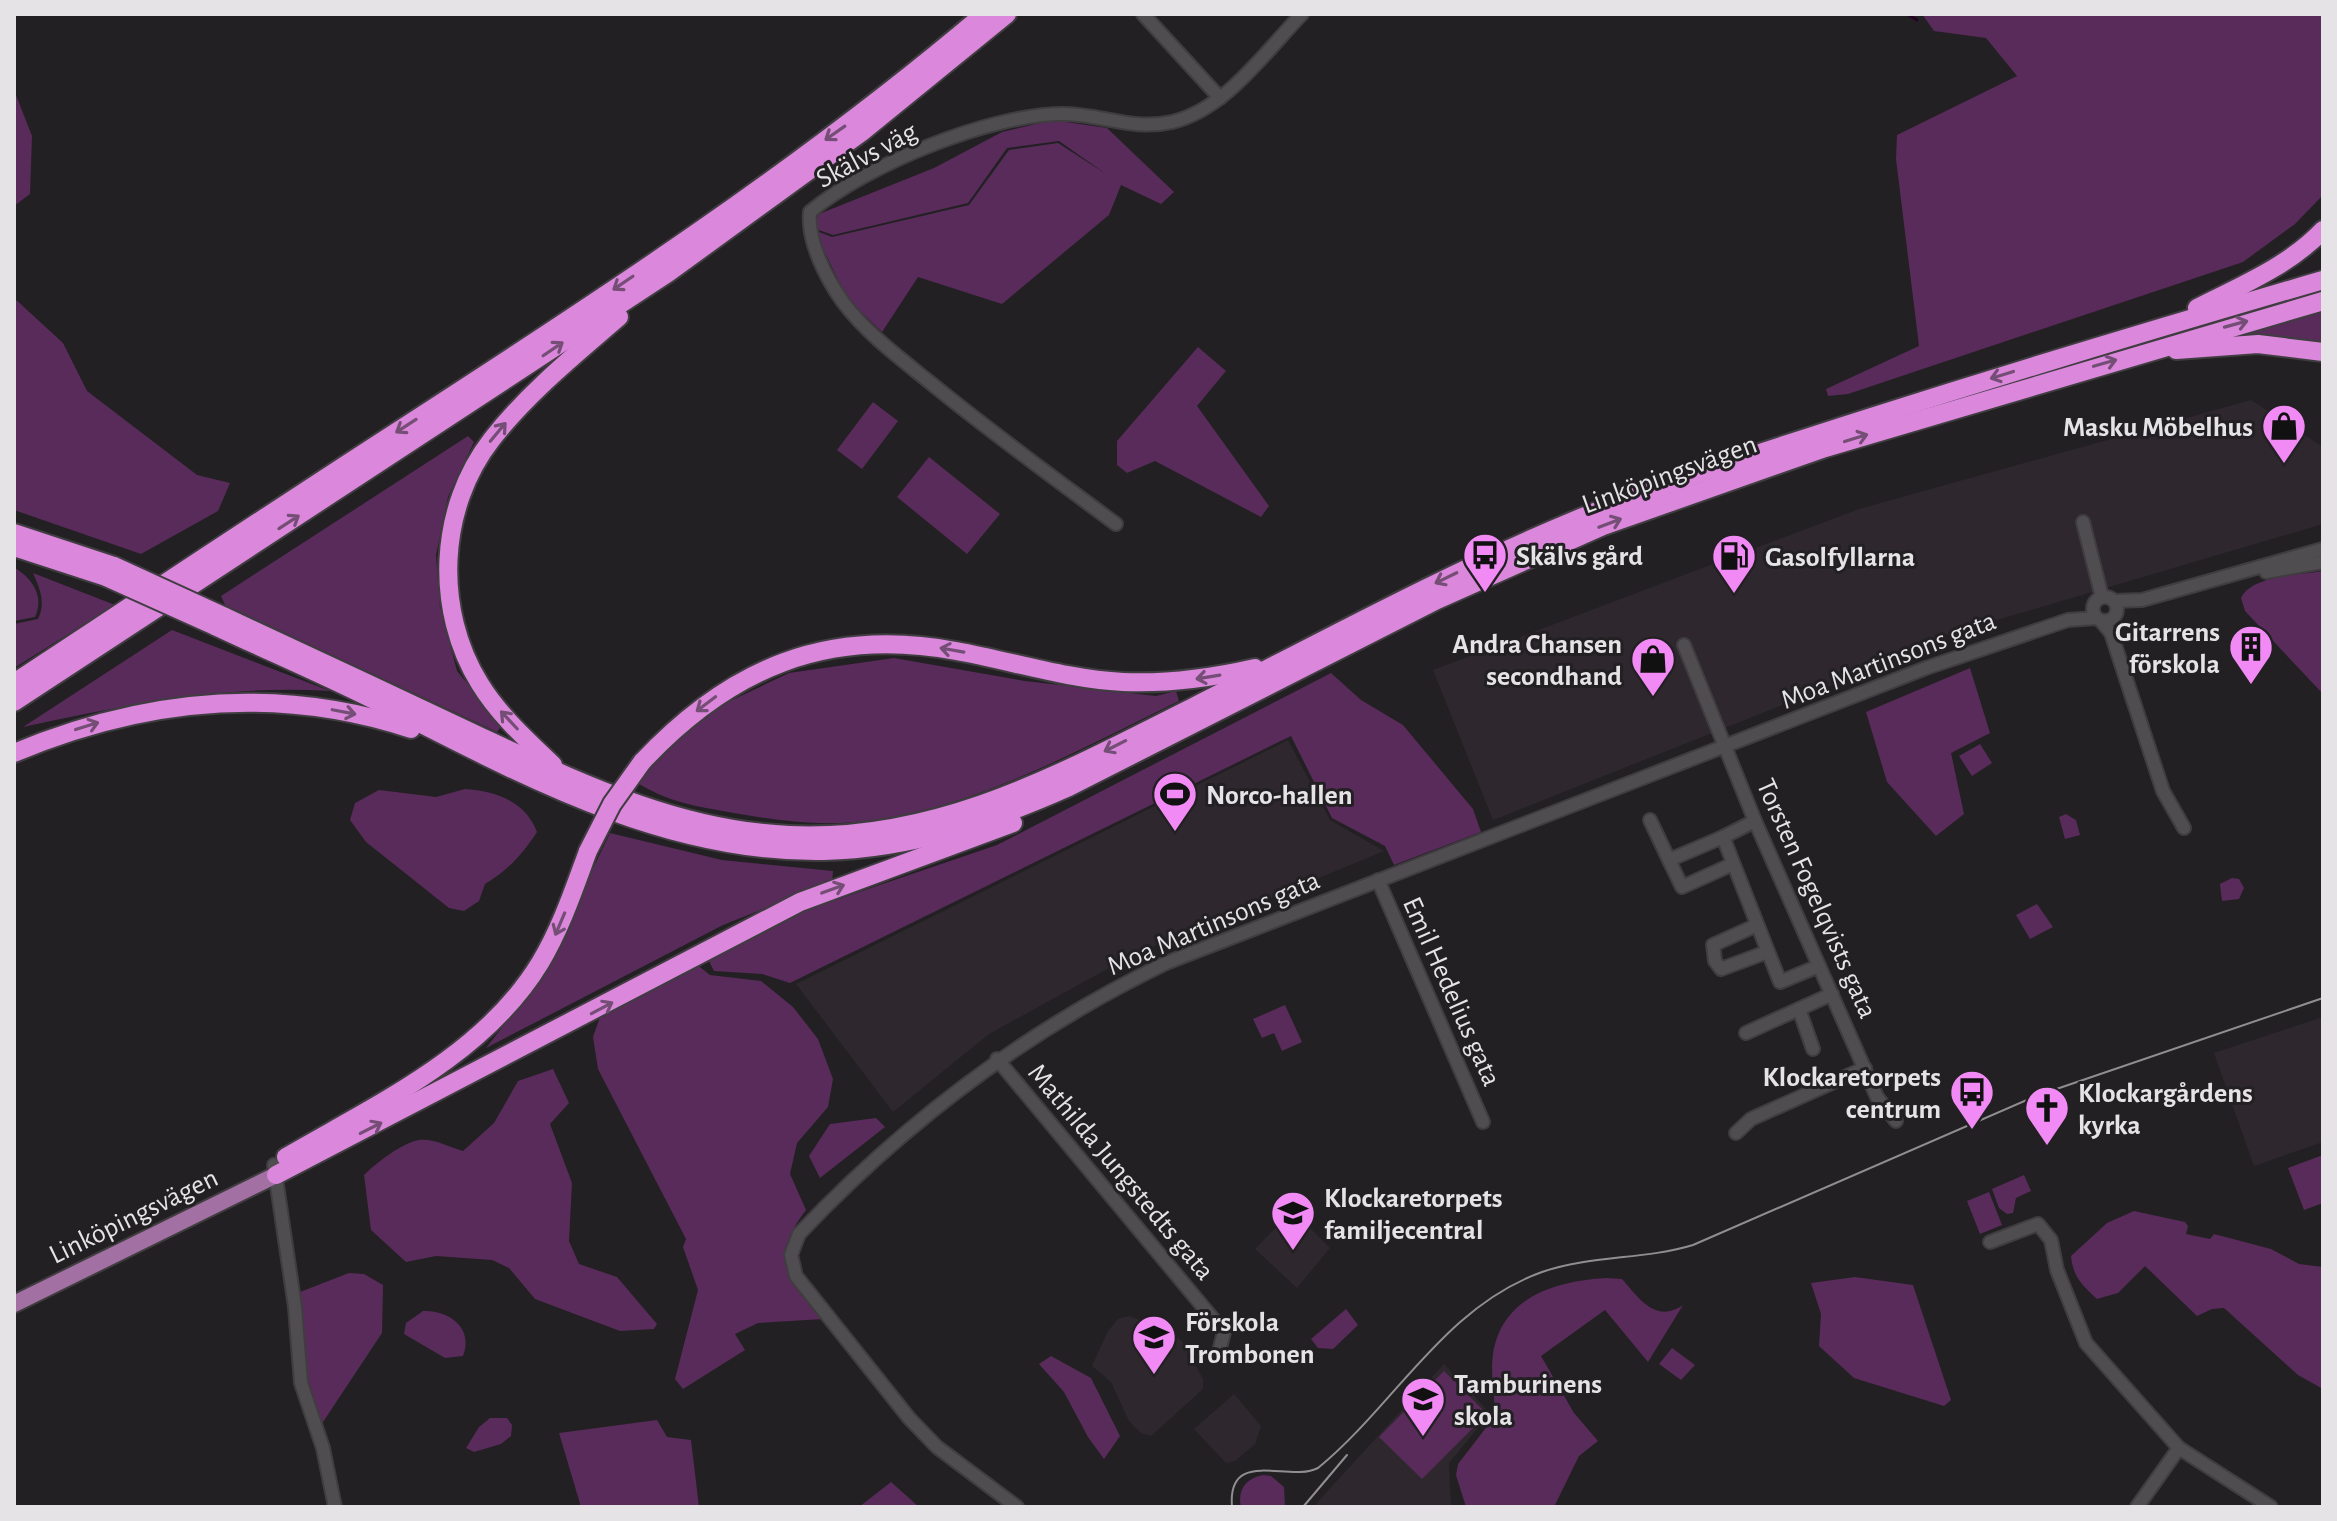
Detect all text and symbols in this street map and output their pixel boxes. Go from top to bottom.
street label: Skälvs väg [812,117,922,194]
one-way arrow [825,125,847,141]
one-way arrow [612,275,635,291]
one-way arrow [2222,316,2248,331]
one-way arrow [542,341,564,357]
one-way arrow [2091,355,2117,370]
one-way arrow [1990,368,2016,383]
shop icon: Masku Möbelhus [2260,402,2308,465]
place label: Masku Möbelhus [2063,414,2253,442]
one-way arrow [395,418,418,434]
one-way arrow [489,422,507,443]
street label: Linköpingsvägen [1579,430,1761,519]
one-way arrow [1843,430,1868,444]
one-way arrow [277,513,299,530]
one-way arrow [1597,515,1622,529]
bus stop icon: Skälvs gård [1461,531,1509,594]
fuel station icon: Gasolfyllarna [1710,532,1758,595]
place label: Skälvs gård [1516,543,1643,571]
place label: Gasolfyllarna [1765,544,1915,572]
one-way arrow [1435,571,1459,587]
street label: Moa Martinsons gata [1777,607,2000,715]
place label: Gitarrens förskola [2115,619,2220,679]
building icon: Gitarrens förskola [2227,623,2275,686]
place label: Andra Chansen secondhand [1452,631,1622,691]
shop icon: Andra Chansen secondhand [1629,635,1677,698]
one-way arrow [940,642,965,657]
one-way arrow [1196,670,1222,685]
one-way arrow [695,695,717,712]
one-way arrow [331,705,356,720]
one-way arrow [499,710,518,730]
one-way arrow [74,718,100,733]
one-way arrow [1103,739,1127,755]
sports icon: Norco-hallen [1151,770,1199,833]
street label: Torsten Fogelqvists gata [1751,775,1882,1023]
place label: Norco-hallen [1206,782,1353,810]
street label: Moa Martinsons gata [1103,866,1324,981]
one-way arrow [820,881,845,896]
street label: Emil Hedelius gata [1397,893,1505,1091]
one-way arrow [551,911,566,935]
one-way arrow [589,999,613,1015]
street label: Mathilda Jungstedts gata [1022,1059,1219,1286]
place label: Klockaretorpets centrum [1762,1064,1941,1124]
bus stop icon: Klockaretorpets centrum [1948,1068,1996,1131]
place label: Klockargårdens kyrka [2078,1080,2253,1140]
church icon: Klockargårdens kyrka [2023,1084,2071,1147]
one-way arrow [359,1120,383,1135]
street label: Linköpingsvägen [45,1164,223,1270]
place label: Klockaretorpets familjecentral [1324,1185,1503,1245]
school or university icon: Klockaretorpets familjecentral [1269,1189,1317,1252]
place label: Förskola Trombonen [1185,1309,1315,1369]
school or university icon: Förskola Trombonen [1130,1313,1178,1376]
place label: Tamburinens skola [1454,1371,1602,1431]
school or university icon: Tamburinens skola [1399,1375,1447,1438]

